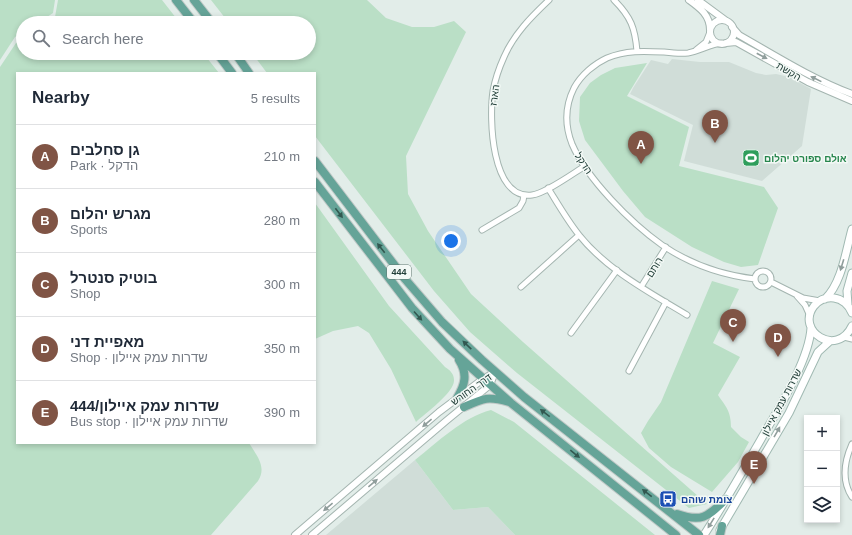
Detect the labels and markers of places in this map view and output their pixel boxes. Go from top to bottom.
pin: B [702,110,728,143]
pin: A [628,131,654,164]
sports icon: אולם ספורט יהלום [741,148,761,168]
place label: אולם ספורט יהלום [764,153,847,164]
pin: C [720,309,746,342]
pin: D [765,324,791,357]
pin: E [741,451,767,484]
bus stop icon: צומת שוהם [658,489,678,509]
place label: צומת שוהם [681,494,732,505]

